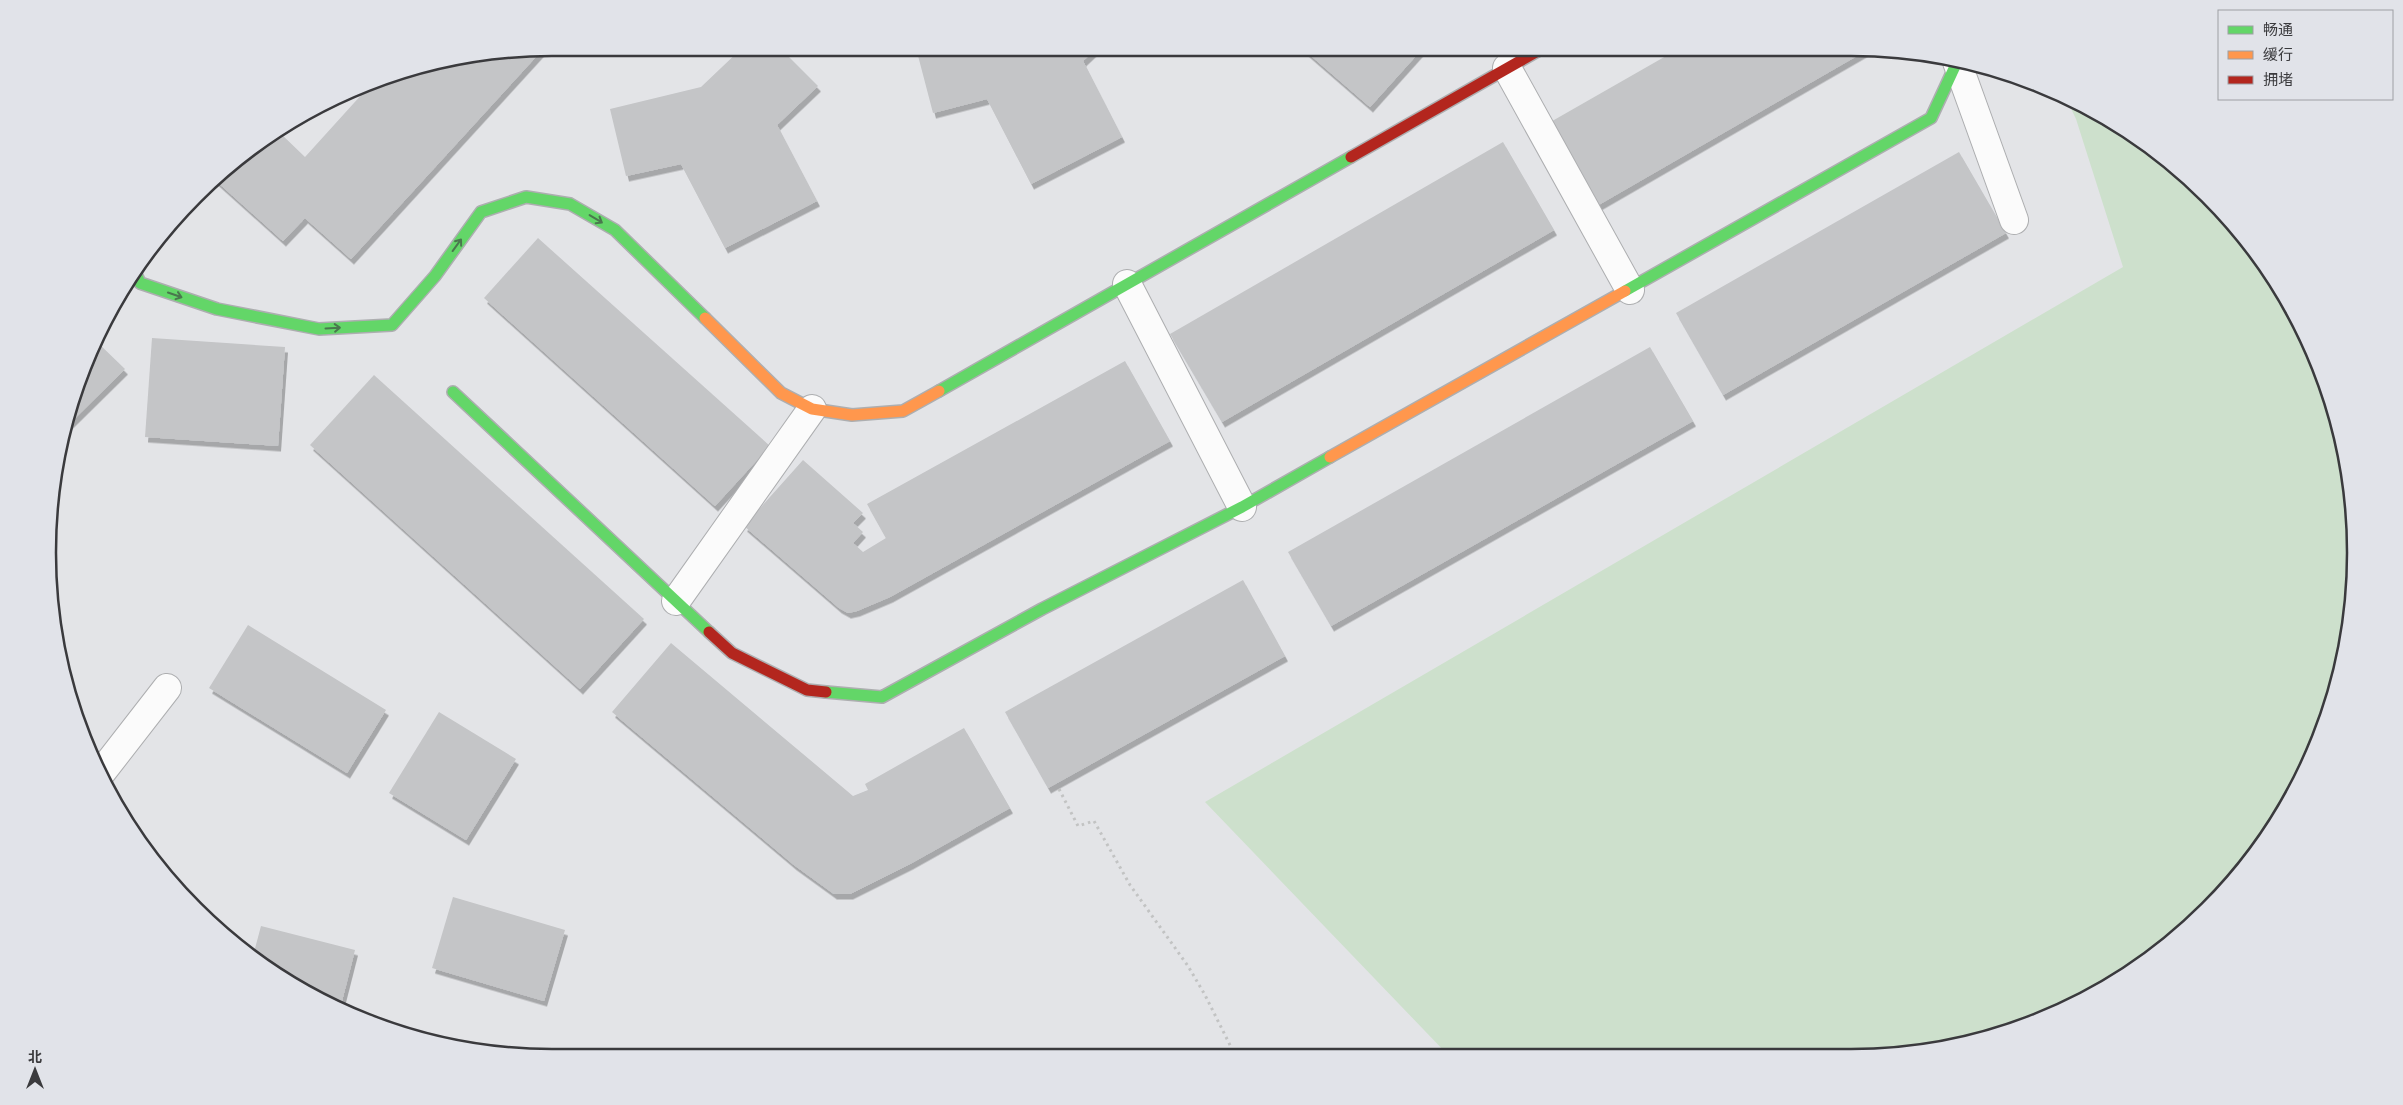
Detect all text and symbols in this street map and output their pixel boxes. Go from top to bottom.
legend [2218,10,2393,100]
text: 畅通 [2263,20,2293,39]
text: 缓行 [2263,45,2293,64]
text: 拥堵 [2263,70,2293,89]
one-way arrow [588,214,602,224]
one-way arrow [452,239,463,252]
one-way arrow [167,290,183,300]
one-way arrow [325,324,341,333]
north arrow [10,1045,60,1095]
text: 北 [28,1048,42,1066]

